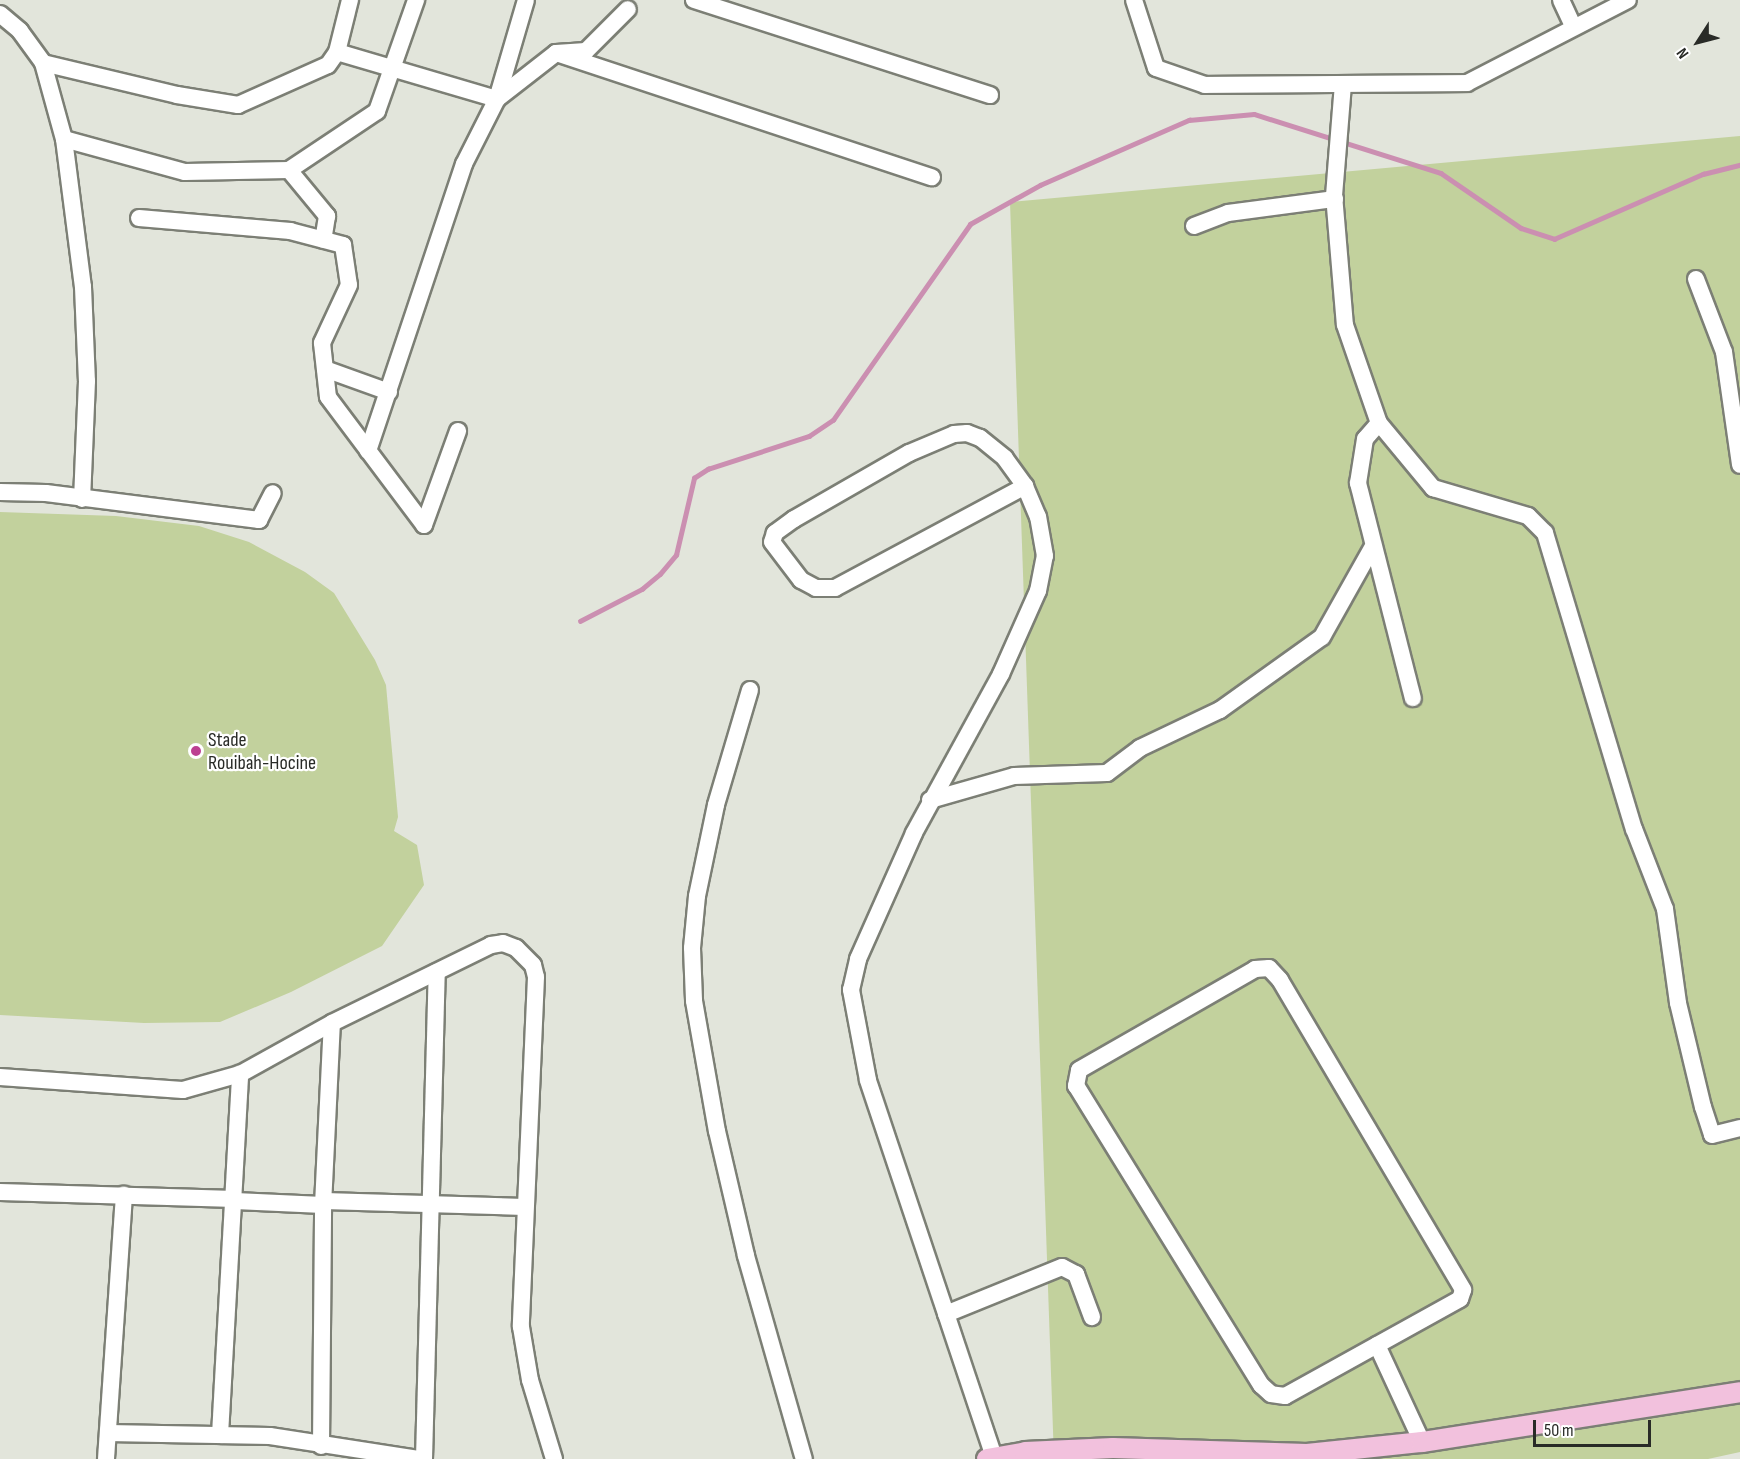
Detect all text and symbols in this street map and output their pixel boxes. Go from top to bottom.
north arrow [1668,12,1728,72]
text: N [1673,44,1693,62]
place label: Stade Rouibah-Hocine [208,728,316,775]
marker: Stade Rouibah-Hocine [189,744,203,758]
scale bar [1536,1408,1654,1446]
text: 50 m [1544,1420,1574,1441]

